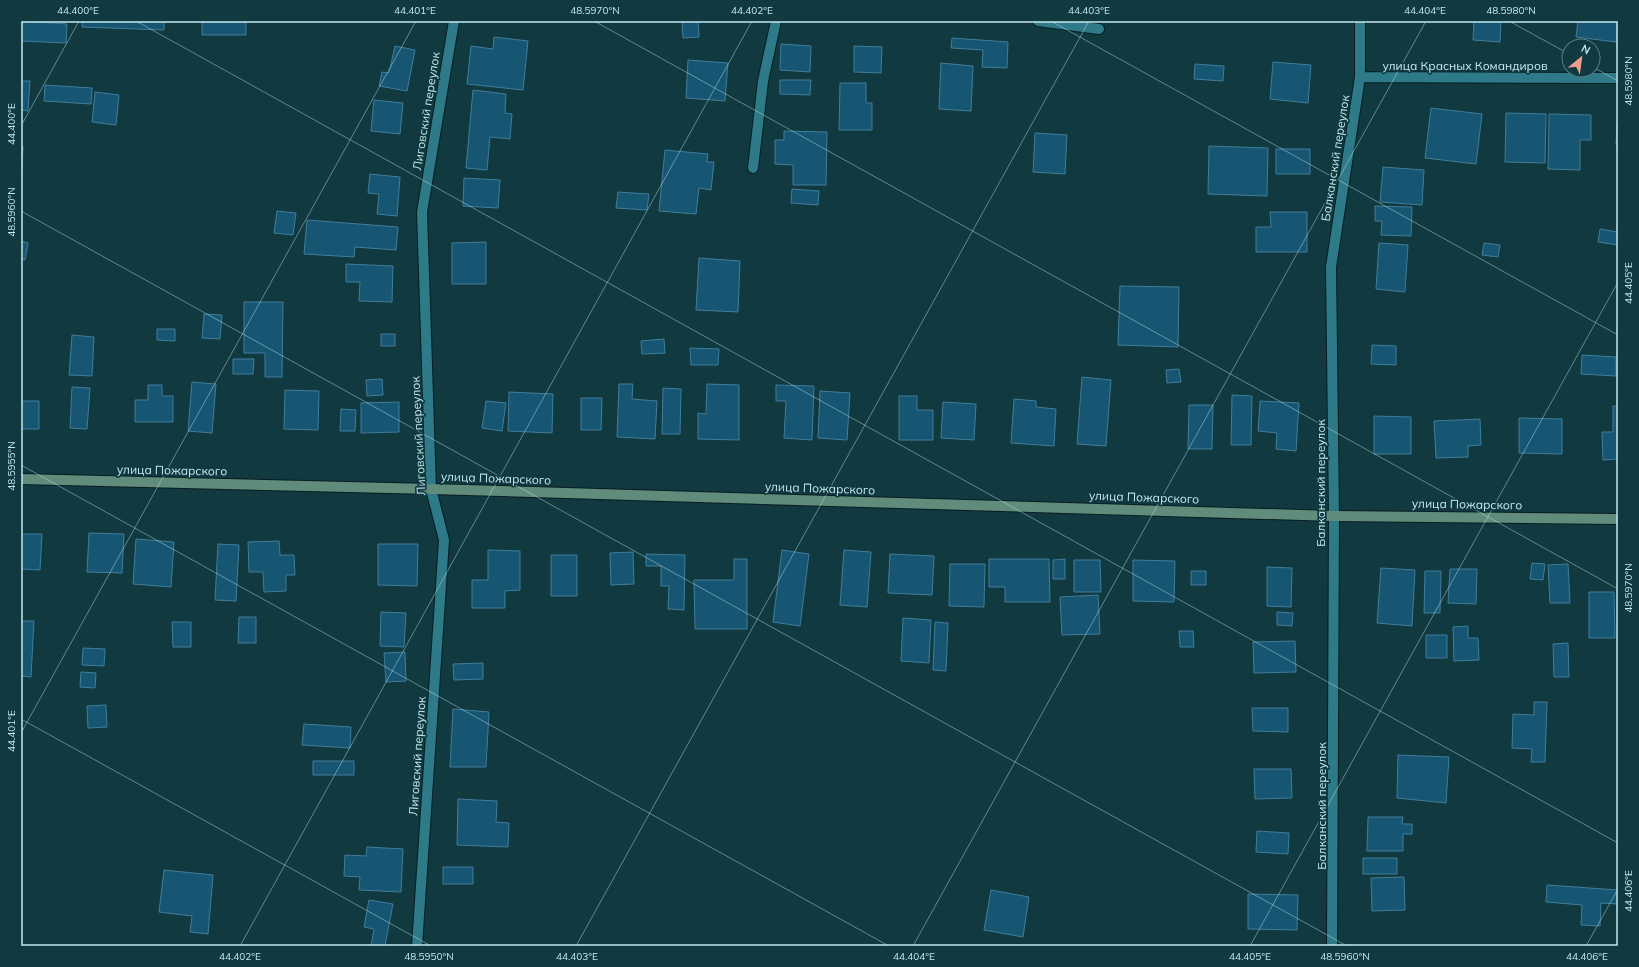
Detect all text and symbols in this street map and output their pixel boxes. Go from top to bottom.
text: 44.400°E [57,4,99,17]
text: 44.401°E [394,4,436,17]
text: 48.5970°N [570,4,620,17]
text: 44.402°E [731,4,773,17]
text: 44.403°E [1068,4,1110,17]
text: 44.404°E [1404,4,1446,17]
text: 48.5980°N [1486,4,1536,17]
north arrow [1561,38,1601,78]
text: N [1579,41,1593,57]
street label: Лиговский переулок [409,50,443,171]
text: 48.5980°N [1622,56,1635,106]
street label: улица Красных Командиров [1382,58,1548,73]
street label: Балканский переулок [1318,93,1352,222]
text: 44.400°E [5,103,18,145]
text: 48.5960°N [5,187,18,237]
text: 44.405°E [1622,262,1635,304]
street label: Лиговский переулок [407,375,429,496]
street label: Балканский переулок [1313,419,1328,547]
text: 48.5955°N [5,441,18,491]
street label: улица Пожарского [117,462,227,478]
street label: улица Пожарского [441,469,551,487]
street label: улица Пожарского [765,479,875,497]
street label: улица Пожарского [1089,488,1199,506]
street label: улица Пожарского [1412,496,1522,512]
text: 48.5970°N [1622,563,1635,613]
street label: Лиговский переулок [405,695,429,816]
text: 44.401°E [5,710,18,752]
street label: Балканский переулок [1314,742,1329,870]
text: 44.406°E [1622,870,1635,912]
text: 44.402°E [219,950,261,963]
text: 48.5950°N [404,950,454,963]
text: 44.403°E [556,950,598,963]
text: 44.404°E [893,950,935,963]
text: 44.405°E [1229,950,1271,963]
text: 48.5960°N [1320,950,1370,963]
text: 44.406°E [1566,950,1608,963]

